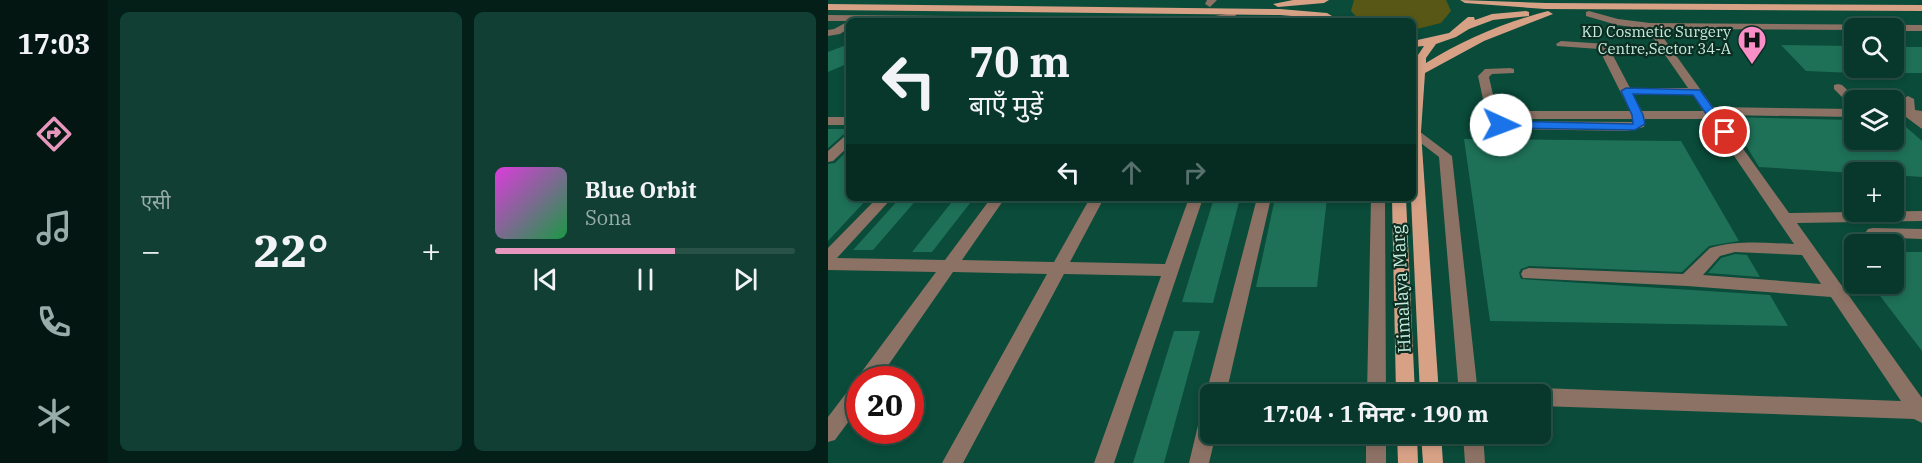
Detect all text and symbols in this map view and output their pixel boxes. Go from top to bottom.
map controls [1844,18,1904,294]
button: search [1844,18,1904,78]
place label: KD Cosmetic Surgery Centre,Sector 34-A [1581,22,1732,58]
hospital icon: KD Cosmetic Surgery Centre,Sector 34-A [1736,24,1768,66]
text: 17:03 [18,26,90,61]
text: 70 m [969,34,1070,89]
icon: left [870,42,948,120]
text: बाएँ मुड़ें [969,87,1043,122]
button: layers [1844,90,1904,150]
position arrow [1469,93,1533,157]
pin [1699,106,1750,157]
icon: directions [33,113,75,155]
icon: arrive [1708,115,1741,148]
icon: left [1052,156,1085,189]
icon: ahead [1115,156,1148,189]
icon: right [1178,156,1211,189]
button: + [1844,162,1904,222]
text: Blue Orbit [585,175,696,204]
text: एसी [141,188,171,215]
text: Sona [585,204,632,231]
icon: music [33,207,75,249]
text: 22° [253,221,329,279]
street label: Himalaya Marg [1386,224,1416,354]
text: − [141,229,161,272]
text: + [421,229,441,272]
button: − [1844,234,1904,294]
icon: previous [529,263,562,296]
icon: pause [629,263,662,296]
icon: next [729,263,762,296]
icon: phone [33,301,75,343]
speed limit sign: 20 [846,366,924,444]
icon: climate [33,395,75,437]
text: 17:04 · 1 मिनट · 190 m [1262,399,1489,428]

